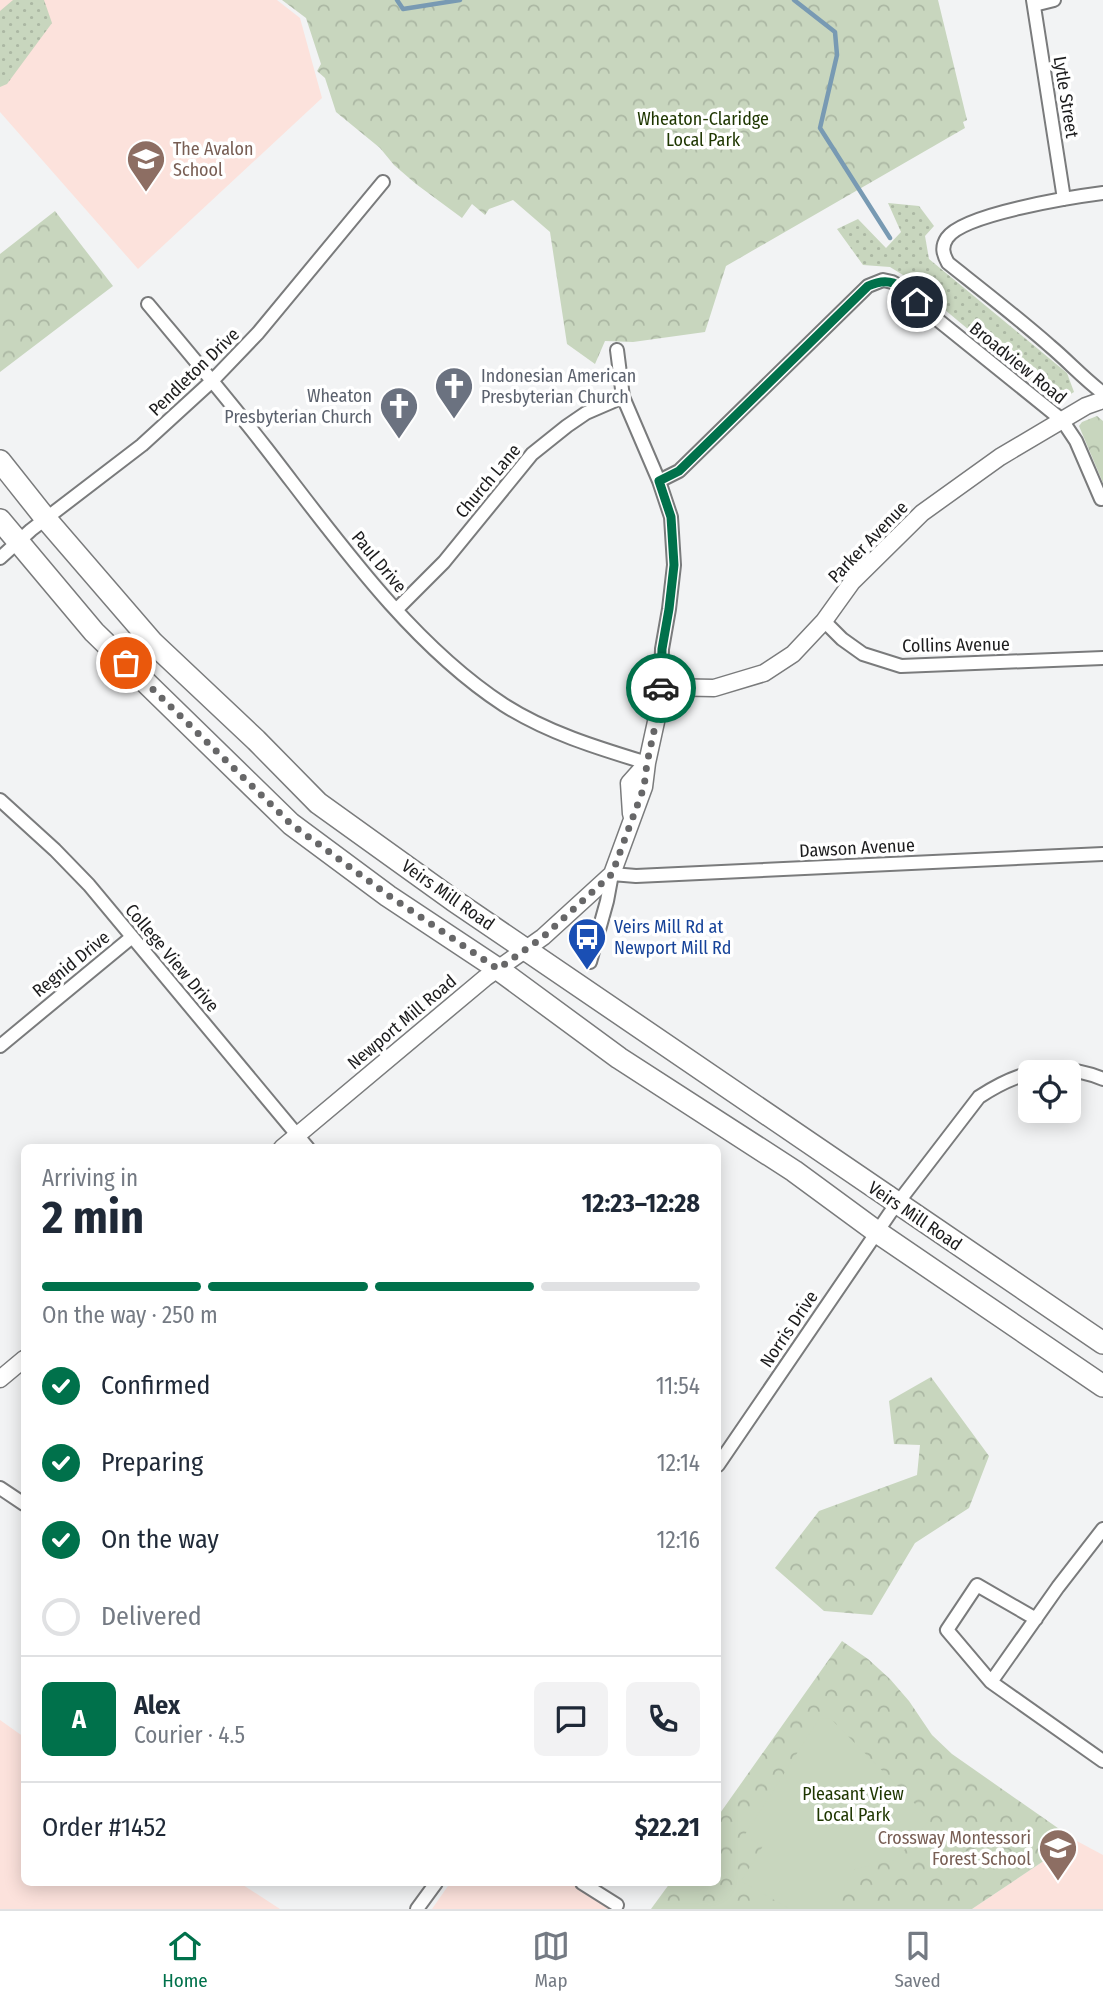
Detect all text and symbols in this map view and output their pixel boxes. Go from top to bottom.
street label: Lytle Street [1049,54,1083,140]
park label: Wheaton-Claridge Local Park [637,108,769,151]
school or university icon: The Avalon School [125,138,167,193]
place label: The Avalon School [173,138,253,181]
pin [887,272,947,332]
icon: home [898,283,936,321]
street label: Broadview Road [965,317,1071,409]
street label: Pendleton Drive [144,323,244,421]
church icon: Indonesian American Presbyterian Church [433,365,475,420]
place label: Indonesian American Presbyterian Church [481,365,636,408]
place label: Wheaton Presbyterian Church [224,385,372,428]
church icon: Wheaton Presbyterian Church [378,385,420,440]
street label: Church Lane [451,439,525,523]
street label: Parker Avenue [824,496,913,588]
street label: Paul Drive [347,527,411,597]
pin [96,633,156,693]
street label: Collins Avenue [902,633,1010,657]
icon: bag [107,644,145,682]
courier [626,653,696,723]
icon: car [642,669,680,707]
street label: Dawson Avenue [799,834,915,862]
street label: Veirs Mill Road [397,855,499,935]
street label: College View Drive [120,899,224,1017]
bus stop icon: Veirs Mill Rd at Newport Mill Rd [566,916,608,971]
place label: Veirs Mill Rd at Newport Mill Rd [614,916,731,959]
street label: Regnid Drive [28,926,114,1002]
street label: Newport Mill Road [343,970,461,1074]
map controls [1018,1060,1081,1123]
button: locate [1018,1060,1081,1123]
text: Arriving in [42,1164,138,1192]
street label: Veirs Mill Road [864,1177,966,1255]
text: 12:23–12:28 [581,1188,700,1219]
text: 2 min [42,1190,144,1245]
street label: Norris Drive [755,1286,823,1371]
text: On the way · 250 m [42,1301,218,1329]
icon: check [42,1367,80,1405]
text: Confirmed [101,1370,211,1401]
text: 11:54 [656,1372,700,1400]
icon: check [42,1444,80,1482]
text: Preparing [101,1447,203,1478]
text: 12:14 [657,1449,700,1477]
icon: check [42,1521,80,1559]
text: On the way [101,1524,219,1555]
text: 12:16 [657,1526,700,1554]
text: Delivered [101,1601,202,1632]
button: chat [534,1682,608,1756]
button: phone [626,1682,700,1756]
text: Alex [134,1690,180,1721]
text: A [72,1704,86,1735]
text: Courier · 4.5 [134,1721,245,1749]
park label: Pleasant View Local Park [802,1783,904,1826]
text: Order #1452 [42,1812,167,1843]
text: $22.21 [635,1812,700,1843]
place label: Crossway Montessori Forest School [878,1827,1031,1870]
school or university icon: Crossway Montessori Forest School [1037,1827,1079,1882]
tab: Home [162,1927,208,1992]
tab: Map [532,1927,570,1992]
tab: Saved [894,1927,941,1992]

